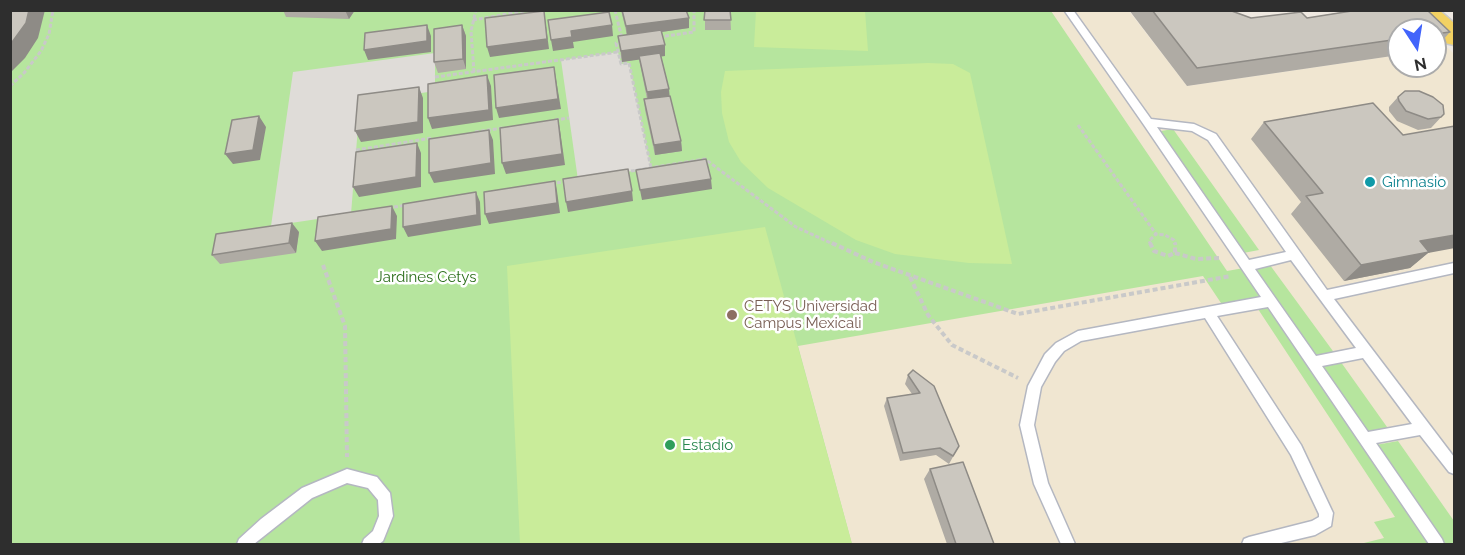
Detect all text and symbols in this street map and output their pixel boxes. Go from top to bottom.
north arrow [1387,18,1447,78]
text: N [1412,54,1428,75]
place label: Gimnasio [1382,173,1446,191]
marker: Gimnasio [1363,175,1377,189]
park label: Jardines Cetys [376,268,476,286]
place label: CETYS Universidad Campus Mexicali [744,297,877,332]
marker: CETYS Universidad Campus Mexicali [725,308,739,322]
place label: Estadio [682,436,733,454]
marker: Estadio [663,438,677,452]

